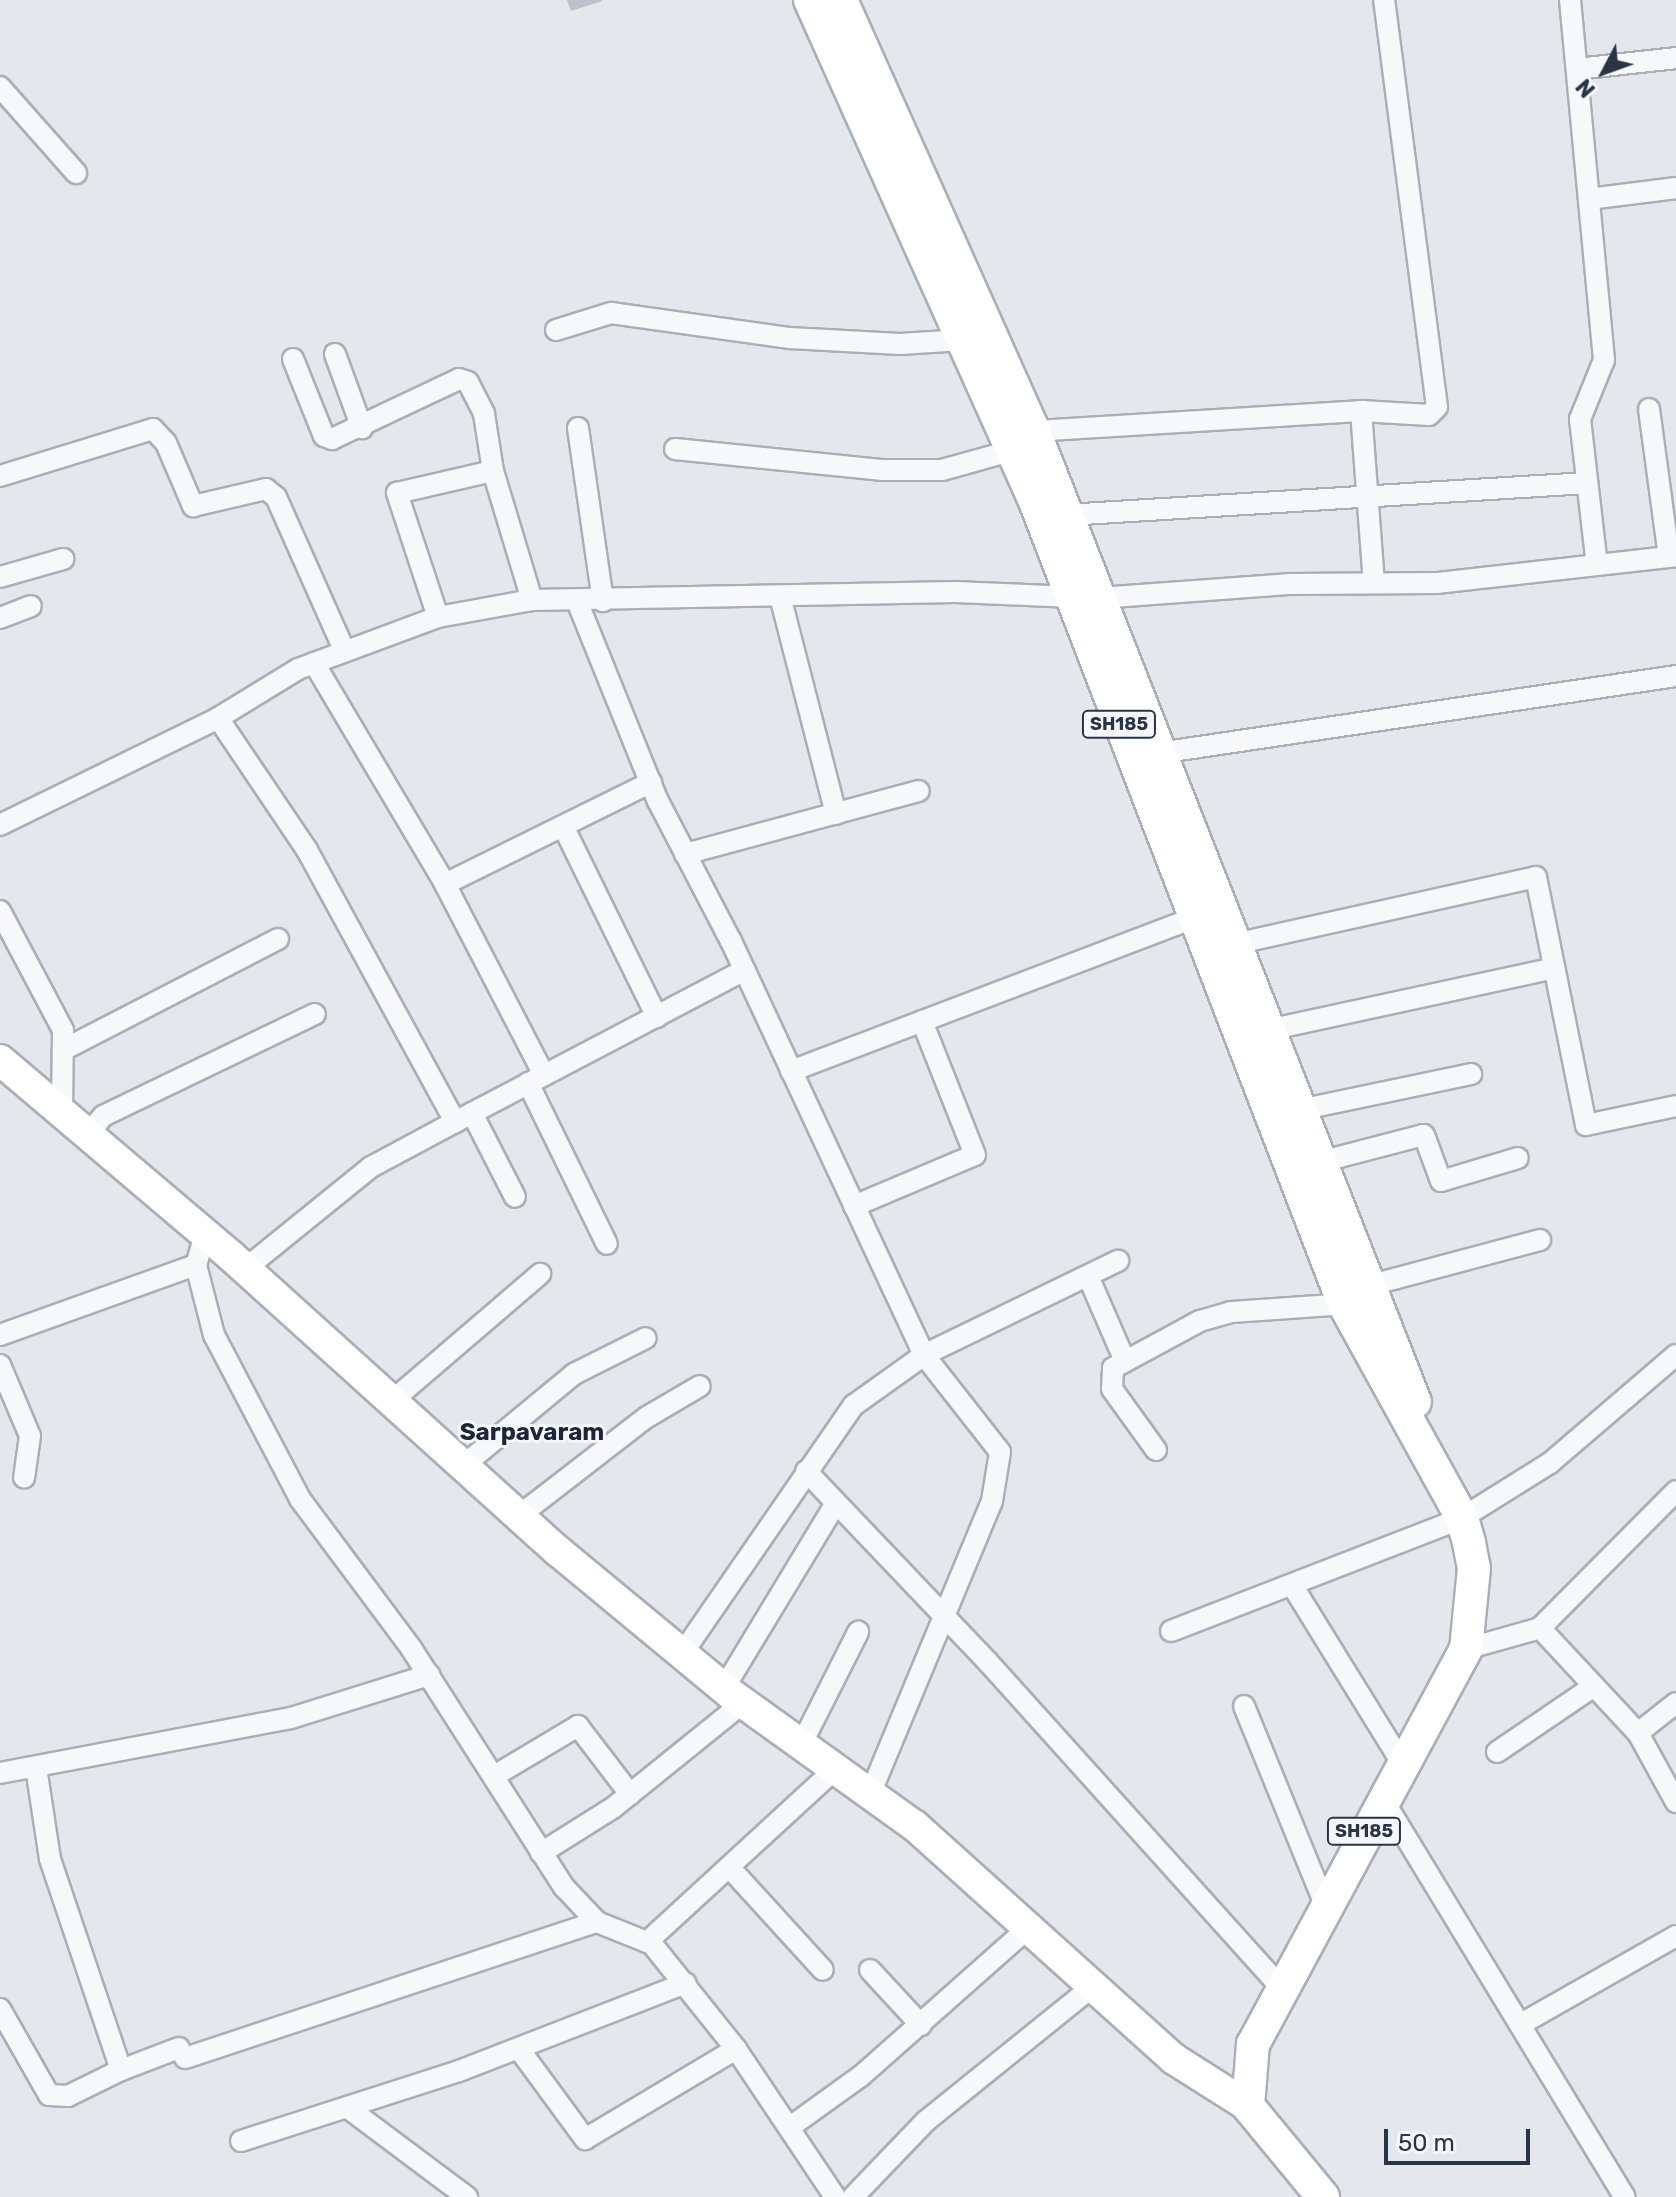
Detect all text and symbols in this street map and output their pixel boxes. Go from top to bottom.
north arrow [1564,32,1644,112]
text: N [1570,73,1601,103]
road number: SH185 [1081,710,1157,738]
district label: Sarpavaram [460,1419,604,1447]
road number: SH185 [1326,1817,1402,1845]
scale bar [1388,2113,1534,2163]
text: 50 m [1398,2129,1455,2157]

